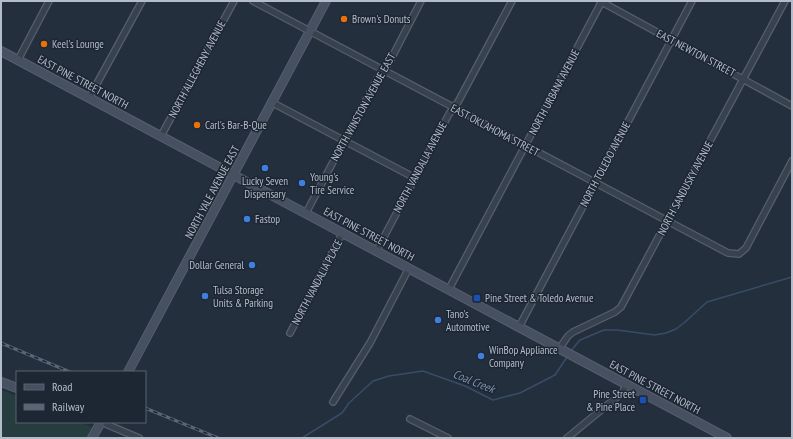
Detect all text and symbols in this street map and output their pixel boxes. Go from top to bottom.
place label: Brown's Donuts [352,12,411,26]
marker: Brown's Donuts [339,14,349,24]
street label: NORTH ALLEGHENY AVENUE [165,18,229,120]
street label: EAST NEWTON STREET [654,26,738,80]
place label: Keel's Lounge [52,37,104,51]
marker: Keel's Lounge [39,39,49,49]
street label: NORTH URBANA AVENUE [526,47,583,137]
street label: NORTH WINSTON AVENUE EAST [327,50,399,164]
street label: EAST PINE STREET NORTH [35,52,131,112]
street label: EAST OKLAHOMA STREET [448,101,542,159]
place label: Carl's Bar-B-Que [205,118,267,132]
street label: NORTH VANDALIA AVENUE [390,119,450,215]
street label: NORTH TOLEDO AVENUE [577,119,633,209]
marker: Carl's Bar-B-Que [192,120,202,130]
street label: NORTH SANDUSKY AVENUE [654,138,716,238]
street label: NORTH YALE AVENUE EAST [182,143,242,241]
marker: Lucky Seven Dispensary [260,163,270,173]
place label: Young's Tire Service [310,170,355,197]
place label: Lucky Seven Dispensary [242,174,288,201]
marker: Young's Tire Service [297,178,307,188]
street label: EAST PINE STREET NORTH [321,204,417,264]
place label: Fastop [255,212,280,226]
marker: Fastop [242,214,252,224]
street label: NORTH VANDALIA PLACE [289,237,346,327]
place label: Dollar General [189,258,244,272]
marker: Dollar General [247,260,257,270]
place label: Tulsa Storage Units & Parking [213,283,273,310]
marker: Tulsa Storage Units & Parking [200,291,210,301]
place label: Pine Street & Toledo Avenue [485,291,594,305]
marker: Pine Street & Toledo Avenue [472,293,482,303]
place label: Tano's Automotive [446,307,490,334]
marker: Tano's Automotive [433,315,443,325]
place label: WinBop Appliance Company [489,343,558,370]
marker: WinBop Appliance Company [476,351,486,361]
street label: EAST PINE STREET NORTH [607,357,703,417]
water label: Coal Creek [451,366,498,397]
legend [16,371,146,423]
text: Road [52,379,72,394]
place label: Pine Street & Pine Place [586,387,635,414]
marker: Pine Street & Pine Place [638,395,648,405]
text: Railway [52,399,85,414]

